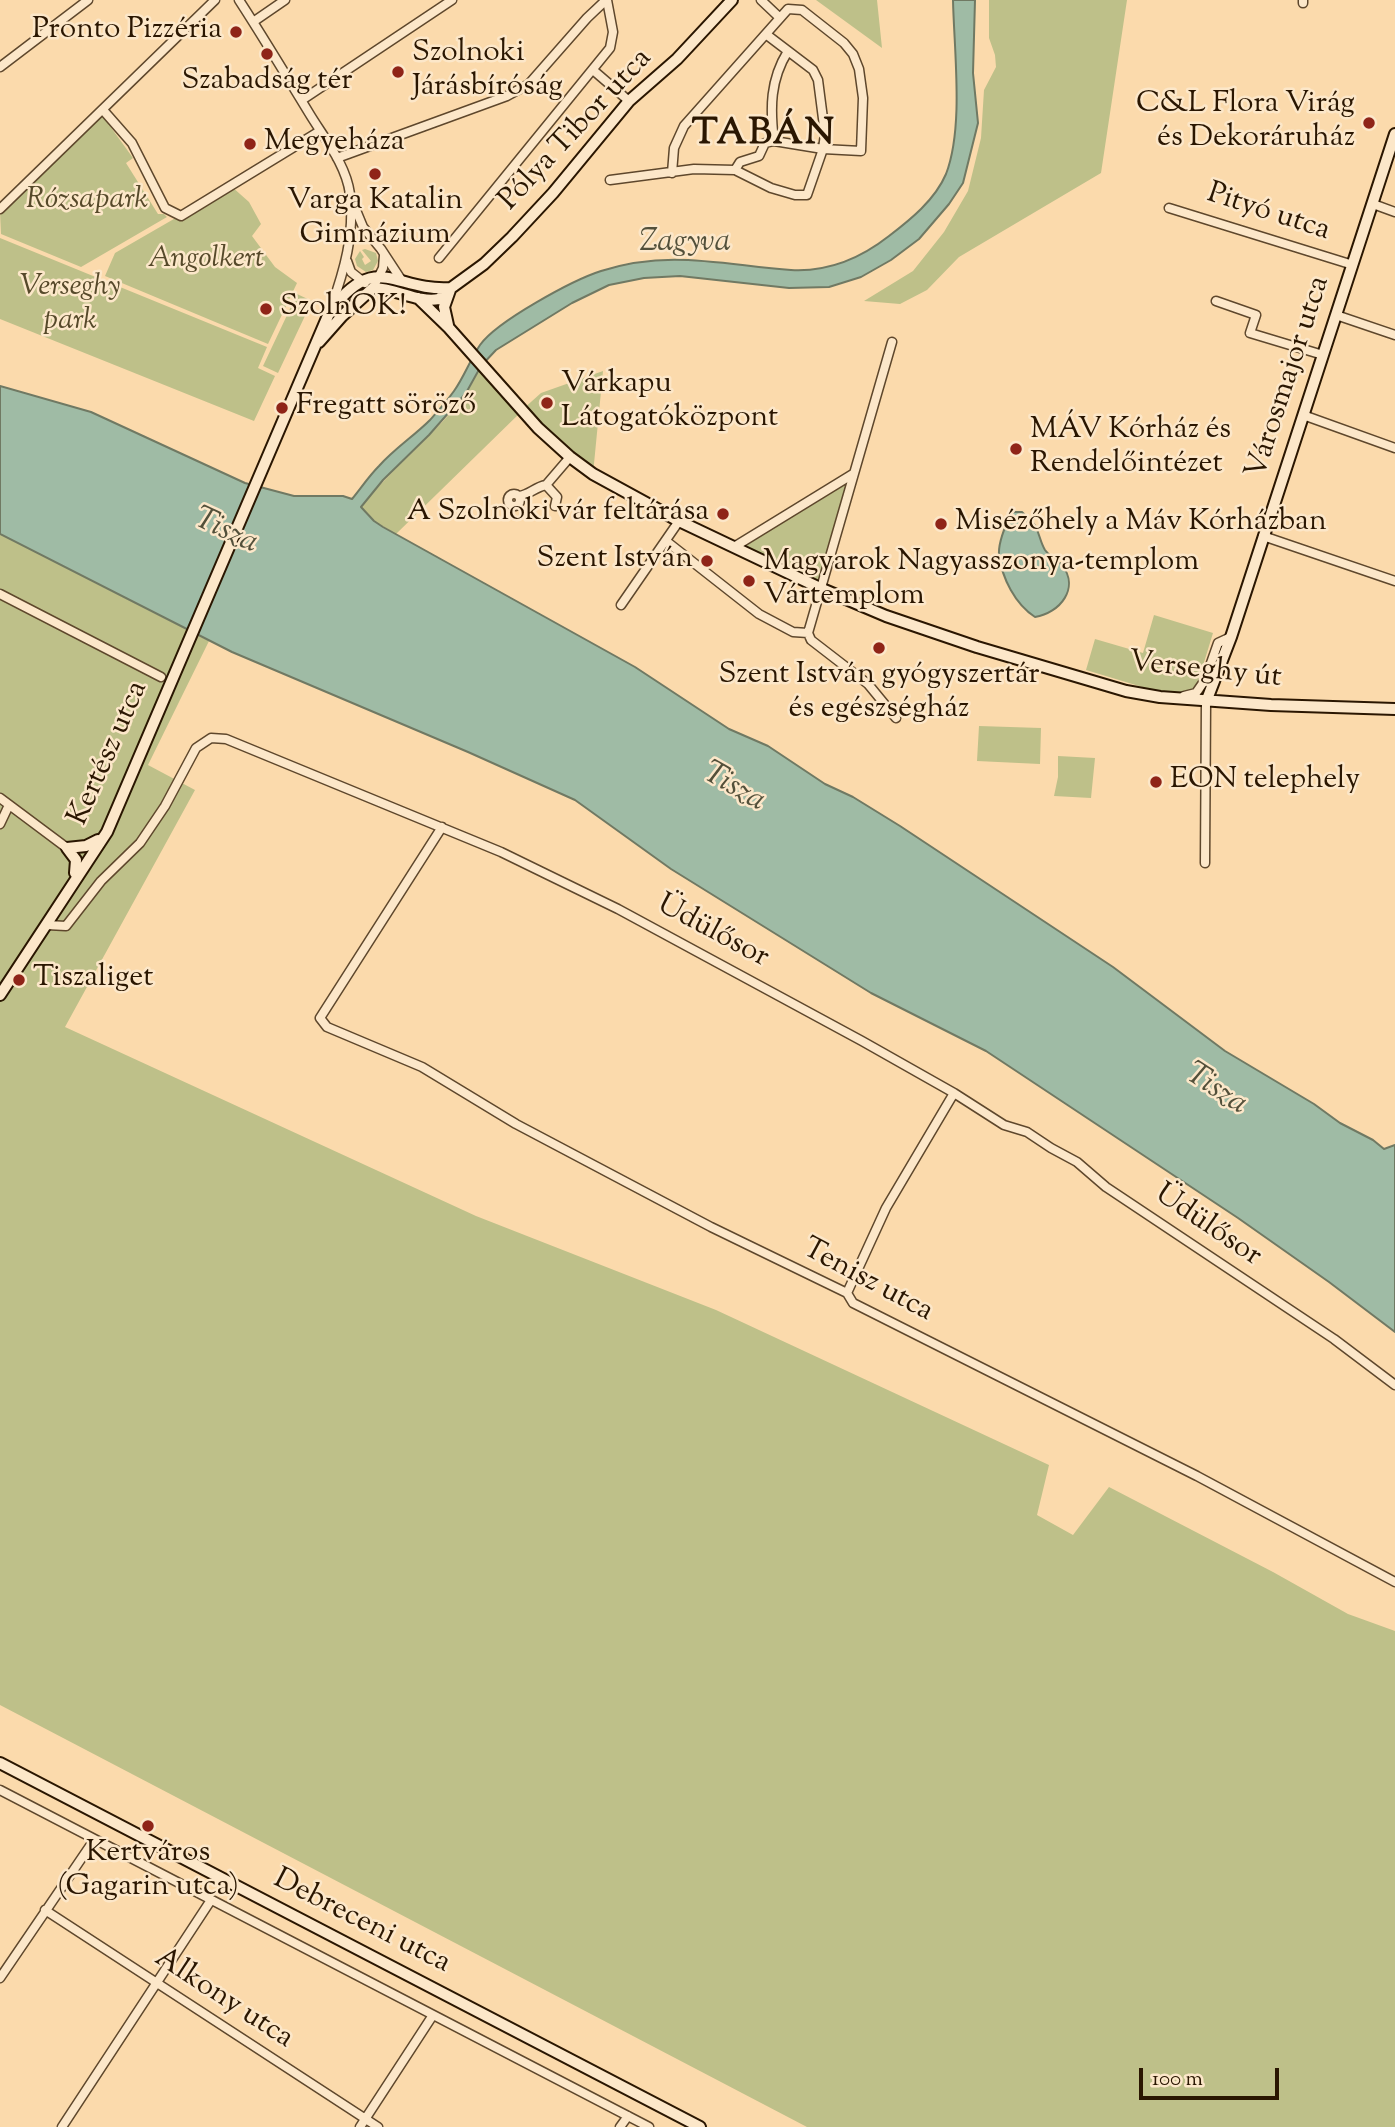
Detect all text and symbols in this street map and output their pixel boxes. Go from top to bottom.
place label: Pronto Pizzéria [32,14,222,50]
marker: Pronto Pizzéria [228,24,244,40]
place label: Szolnoki Járásbíróság [412,37,563,107]
street label: Pólya Tibor utca [493,43,661,219]
marker: Szabadság tér [259,46,275,62]
marker: Szolnoki Járásbíróság [390,64,406,80]
place label: Szabadság tér [181,65,353,101]
place label: C&L Flora Virág és Dekoráruház [1136,88,1355,158]
district label: TABÁN [692,115,836,159]
marker: C&L Flora Virág és Dekoráruház [1361,115,1377,131]
place label: Megyeháza [264,126,405,162]
marker: Megyeháza [242,136,258,152]
marker: Varga Katalin Gimnázium [367,166,383,182]
street label: Pityó utca [1202,177,1334,251]
park label: Rózsapark [26,184,148,220]
place label: Varga Katalin Gimnázium [287,185,463,256]
water label: Zagyva [639,226,731,264]
park label: Angolkert [148,243,264,279]
park label: Verseghy park [20,271,120,342]
street label: Városmajor utca [1240,272,1340,484]
place label: SzolnOK! [280,291,407,327]
marker: SzolnOK! [258,301,274,317]
place label: Várkapu Látogatóközpont [561,368,778,438]
place label: Fregatt söröző [296,390,476,426]
marker: Várkapu Látogatóközpont [539,395,555,411]
marker: Fregatt söröző [274,400,290,416]
place label: MÁV Kórház és Rendelőintézet [1030,414,1231,484]
marker: MÁV Kórház és Rendelőintézet [1008,441,1024,457]
place label: A Szolnoki vár feltárása [407,496,709,532]
water label: Tisza [187,501,263,565]
marker: A Szolnoki vár feltárása [715,506,731,522]
place label: Misézőhely a Máv Kórházban [955,506,1327,542]
marker: Misézőhely a Máv Kórházban [933,516,949,532]
place label: Szent István [537,543,693,579]
place label: Magyarok Nagyasszonya-templom Vártemplom [763,546,1199,616]
marker: Szent István [699,553,715,569]
marker: Magyarok Nagyasszonya-templom Vártemplom [741,573,757,589]
marker: Szent István gyógyszertár és egészségház [871,640,887,656]
street label: Verseghy út [1127,646,1283,698]
place label: Szent István gyógyszertár és egészségház [718,659,1040,730]
street label: Kertész utca [62,676,158,832]
water label: Tisza [694,756,772,822]
place label: EON telephely [1170,764,1360,800]
marker: EON telephely [1148,774,1164,790]
street label: Üdülősor [650,889,774,977]
place label: Tiszaliget [33,962,153,998]
marker: Tiszaliget [11,972,27,988]
water label: Tisza [1177,1057,1253,1125]
street label: Üdülősor [1146,1178,1268,1276]
street label: Tenisz utca [795,1233,939,1331]
marker: Kertváros (Gagarin utca) [140,1818,156,1834]
place label: Kertváros (Gagarin utca) [57,1837,239,1908]
street label: Debreceni utca [266,1863,456,1983]
street label: Alkony utca [147,1942,299,2058]
scale bar [1143,2054,1283,2098]
text: 100 m [1152,2065,1203,2095]

